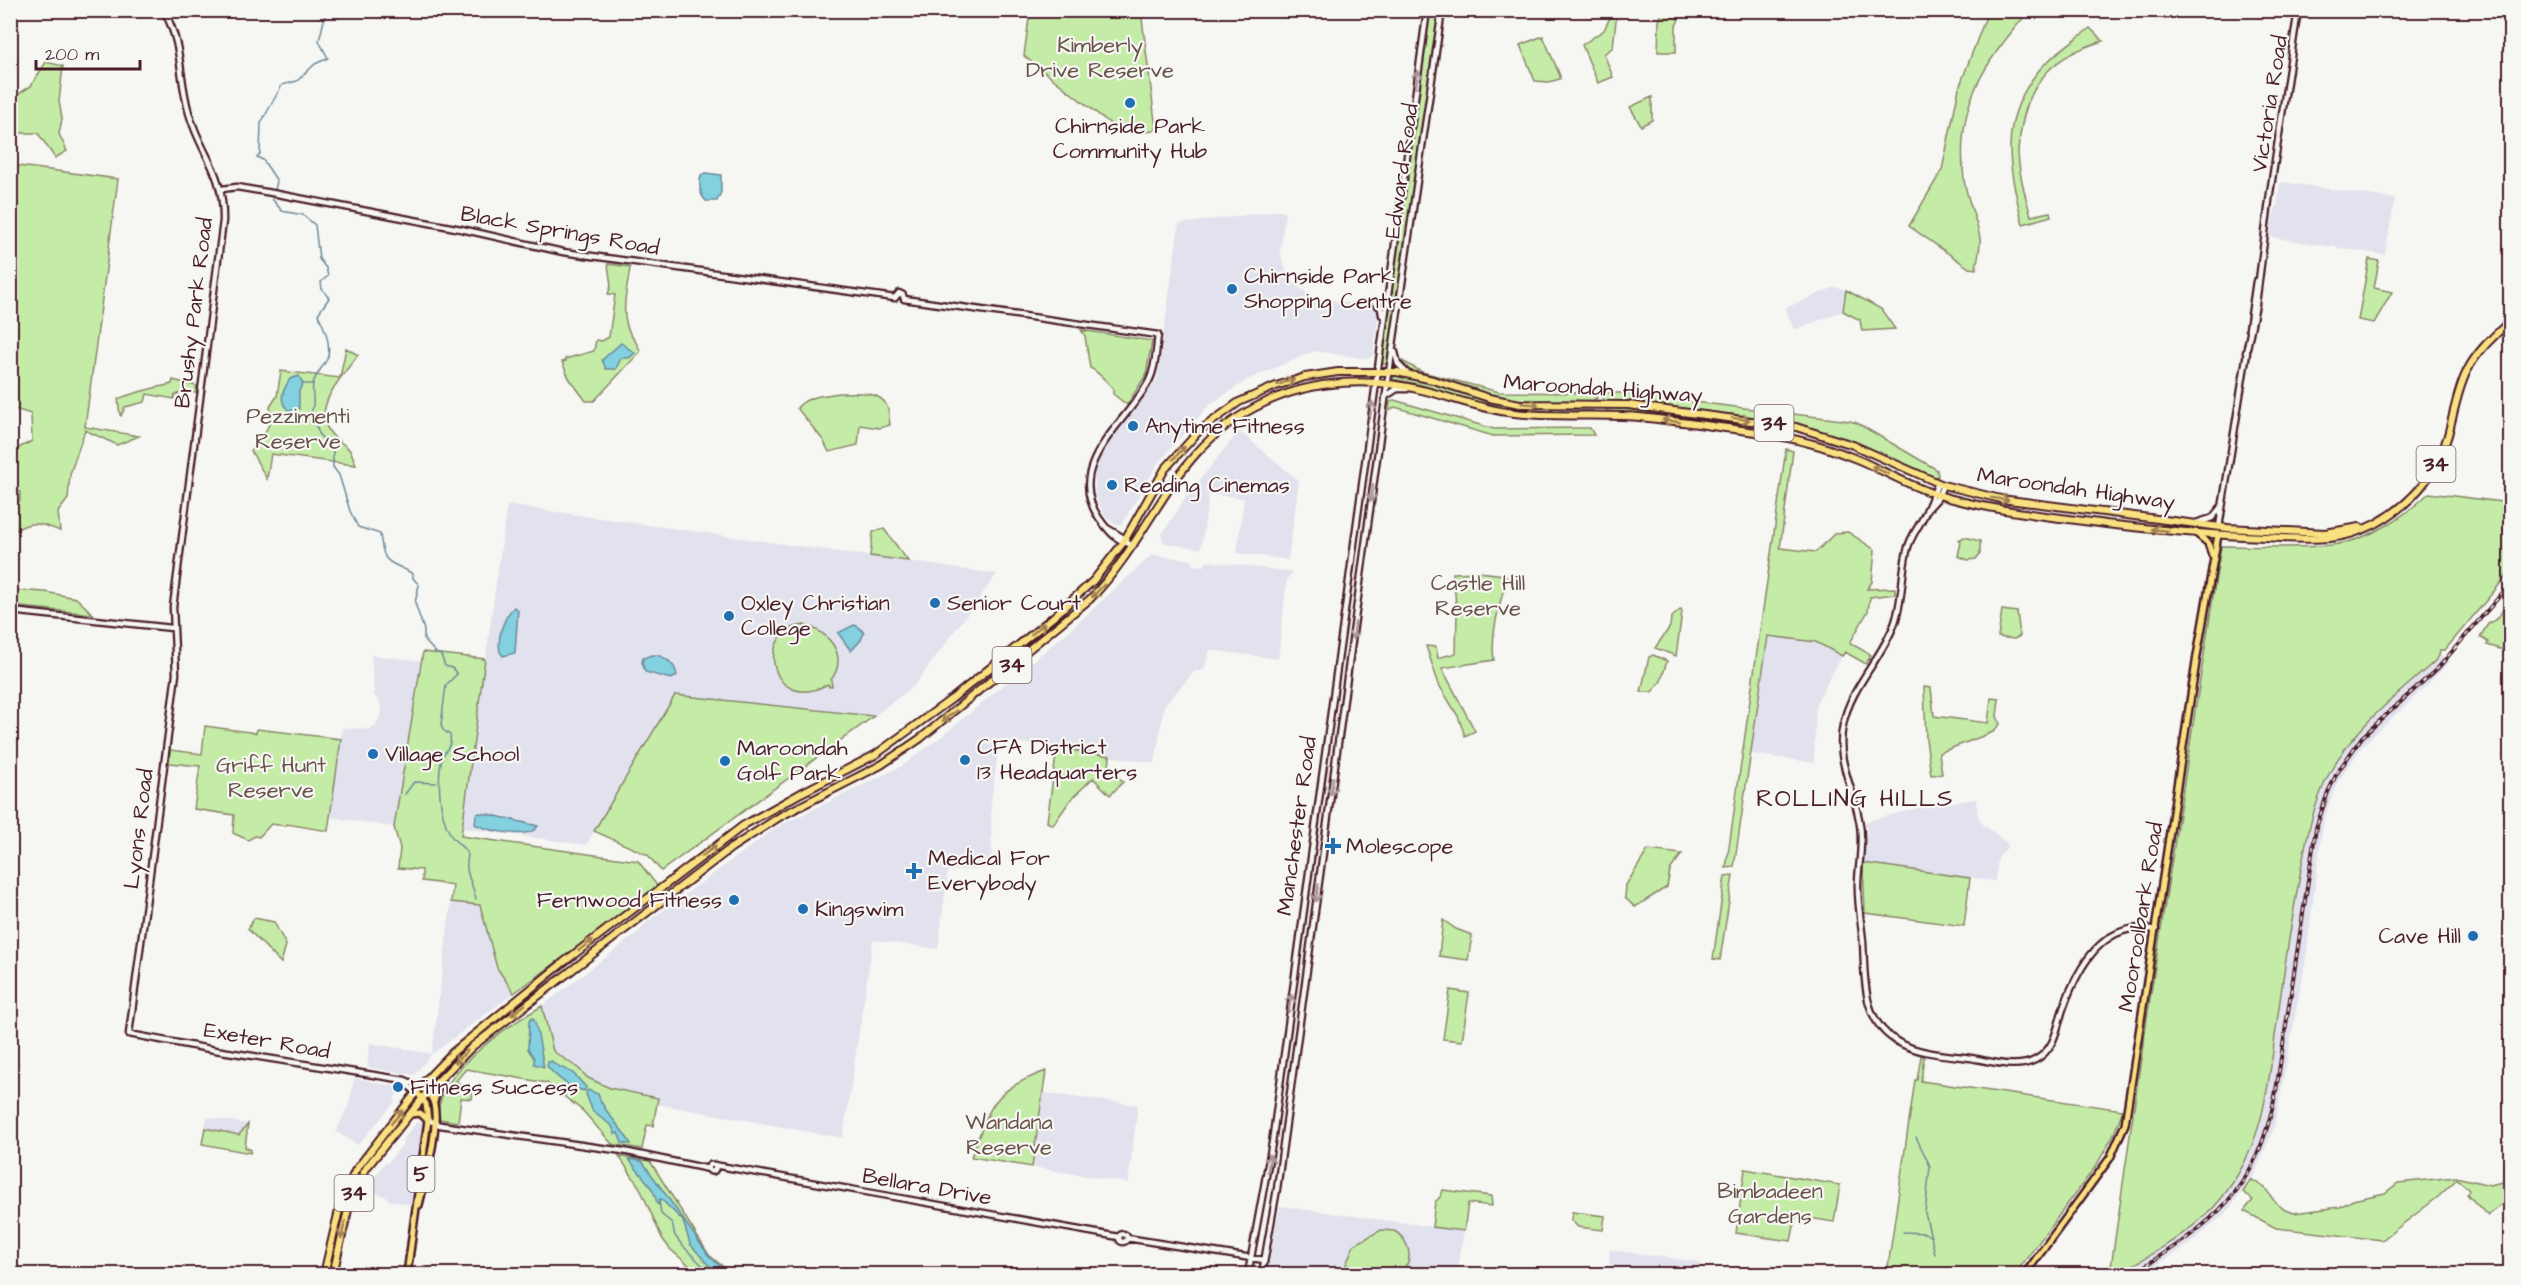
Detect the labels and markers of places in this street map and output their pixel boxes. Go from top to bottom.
marker: Chirnside Park Community Hub [1123,96,1137,110]
place label: Chirnside Park Community Hub [1053,111,1207,168]
place label: Chirnside Park Shopping Centre [1244,261,1412,318]
marker: Chirnside Park Shopping Centre [1225,282,1239,296]
place label: Anytime Fitness [1145,411,1305,443]
marker: Anytime Fitness [1126,419,1140,433]
place label: Reading Cinemas [1124,470,1290,502]
marker: Reading Cinemas [1105,478,1119,492]
place label: Oxley Christian College [741,588,890,645]
place label: Senior Court [947,588,1081,619]
marker: Senior Court [928,596,942,610]
marker: Oxley Christian College [722,609,736,623]
place label: CFA District 13 Headquarters [977,732,1137,788]
place label: Maroondah Golf Park [737,733,848,789]
place label: Village School [385,739,519,771]
marker: Village School [366,747,380,761]
marker: CFA District 13 Headquarters [958,753,972,767]
marker: Maroondah Golf Park [718,754,732,768]
place label: Molescope [1346,831,1454,862]
marker: Molescope [1324,837,1342,855]
place label: Medical For Everybody [928,843,1050,900]
marker: Medical For Everybody [905,862,923,880]
place label: Fernwood Fitness [537,885,722,916]
marker: Fernwood Fitness [727,893,741,907]
place label: Kingswim [815,894,903,926]
marker: Kingswim [796,902,810,916]
place label: Cave Hill [2379,921,2461,952]
marker: Cave Hill [2466,929,2480,943]
place label: Fitness Success [410,1072,578,1103]
marker: Fitness Success [391,1080,405,1094]

